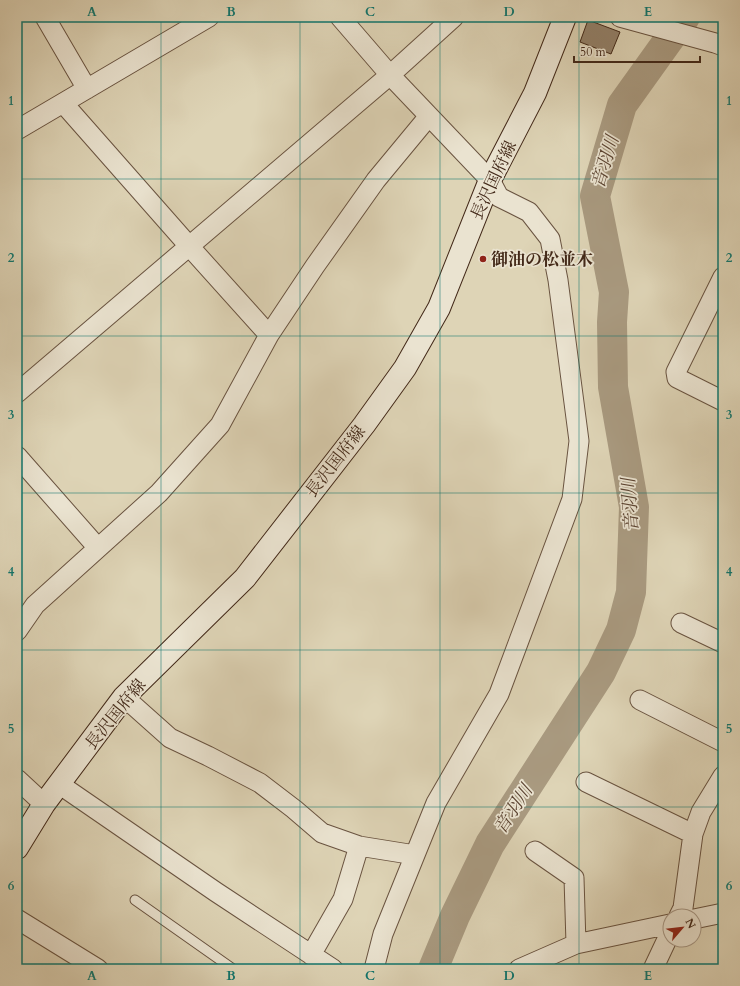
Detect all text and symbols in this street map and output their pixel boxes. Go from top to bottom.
text: A [87,3,97,21]
text: B [226,3,236,21]
text: C [365,3,375,21]
text: D [503,3,515,21]
text: E [644,3,652,21]
scale bar [574,38,700,64]
text: 50 m [580,44,607,60]
text: 1 [8,92,14,110]
text: 1 [726,92,732,110]
water label: 音羽川 [586,131,626,192]
street label: 長沢国府線 [465,137,522,224]
place label: 御油の松並木 [491,248,593,271]
text: 2 [8,249,15,267]
text: 2 [726,249,733,267]
marker: 御油の松並木 [478,254,488,264]
text: 3 [8,406,15,424]
text: 3 [726,406,733,424]
street label: 長沢国府線 [300,421,371,502]
water label: 音羽川 [616,475,645,533]
text: 4 [8,563,15,581]
text: 4 [726,563,733,581]
street label: 長沢国府線 [80,674,151,755]
text: 5 [8,720,14,738]
text: 5 [726,720,732,738]
water label: 音羽川 [488,778,540,839]
text: 6 [8,877,15,895]
text: 6 [726,877,733,895]
north arrow [662,908,702,948]
text: N [682,916,699,932]
text: A [87,967,97,985]
text: B [226,967,236,985]
text: C [365,967,375,985]
text: D [503,967,515,985]
text: E [644,967,652,985]

